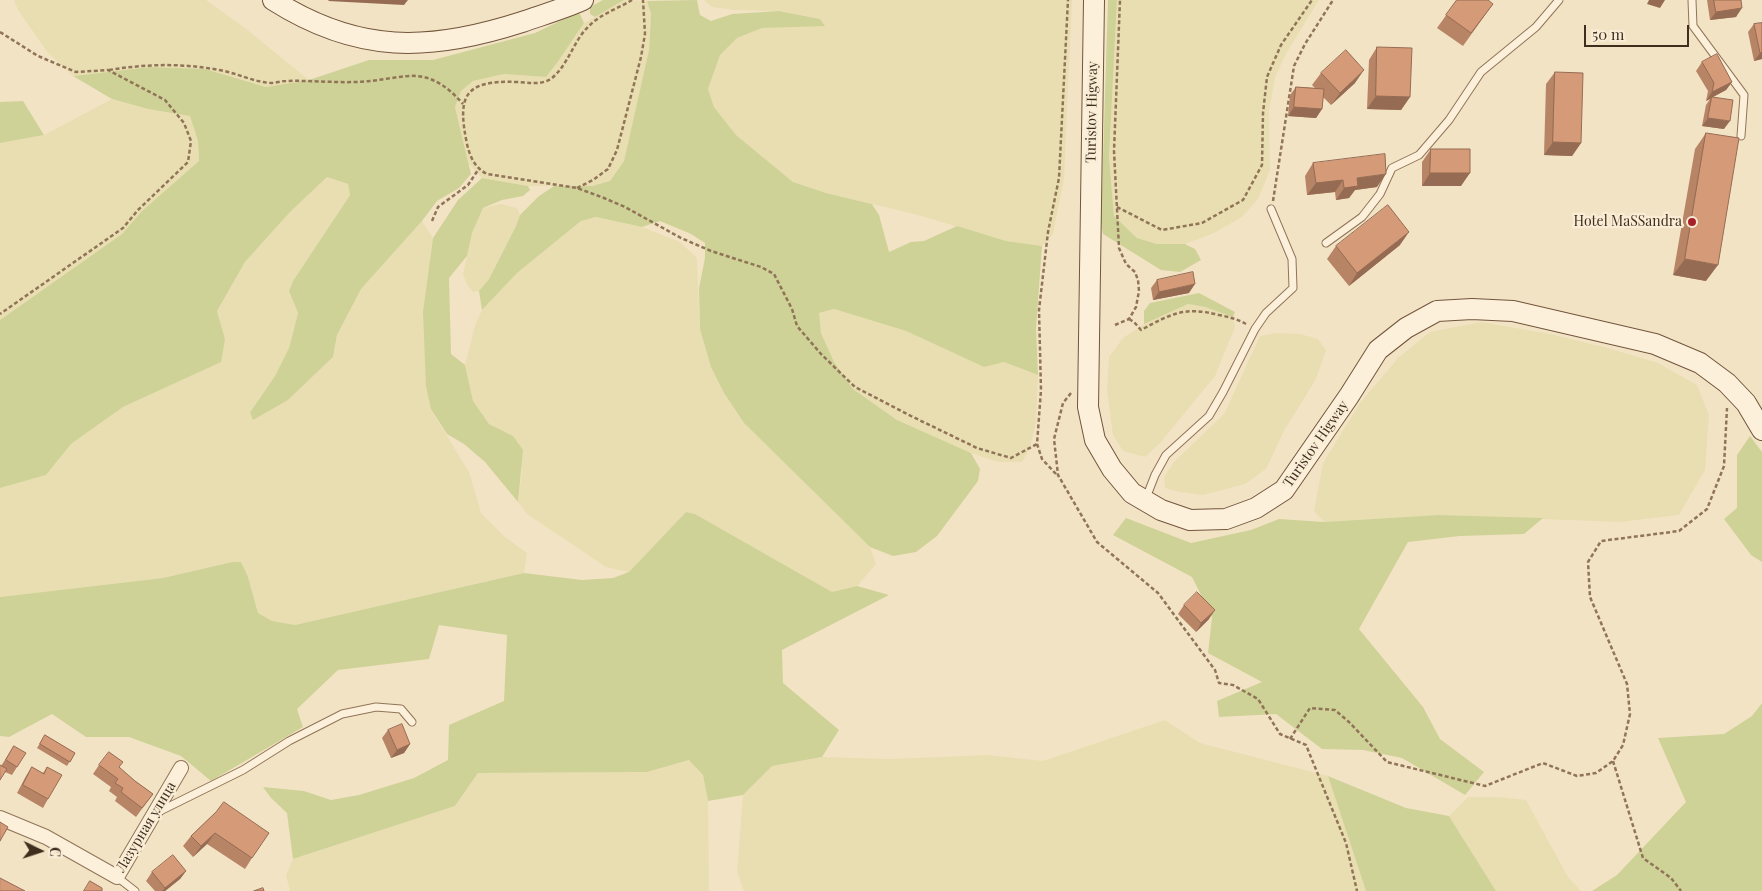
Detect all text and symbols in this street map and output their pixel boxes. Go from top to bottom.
scale bar [1587,15,1692,47]
text: 50 m [1592,24,1624,44]
street label: Turistov Higway [1083,61,1101,163]
place label: Hotel MaSSandra [1574,214,1682,230]
marker: Hotel MaSSandra [1686,216,1698,228]
street label: Turistov Higway [1280,397,1352,491]
street label: Лазурная улица [112,779,180,875]
north arrow [15,826,65,876]
text: С [46,846,65,858]

